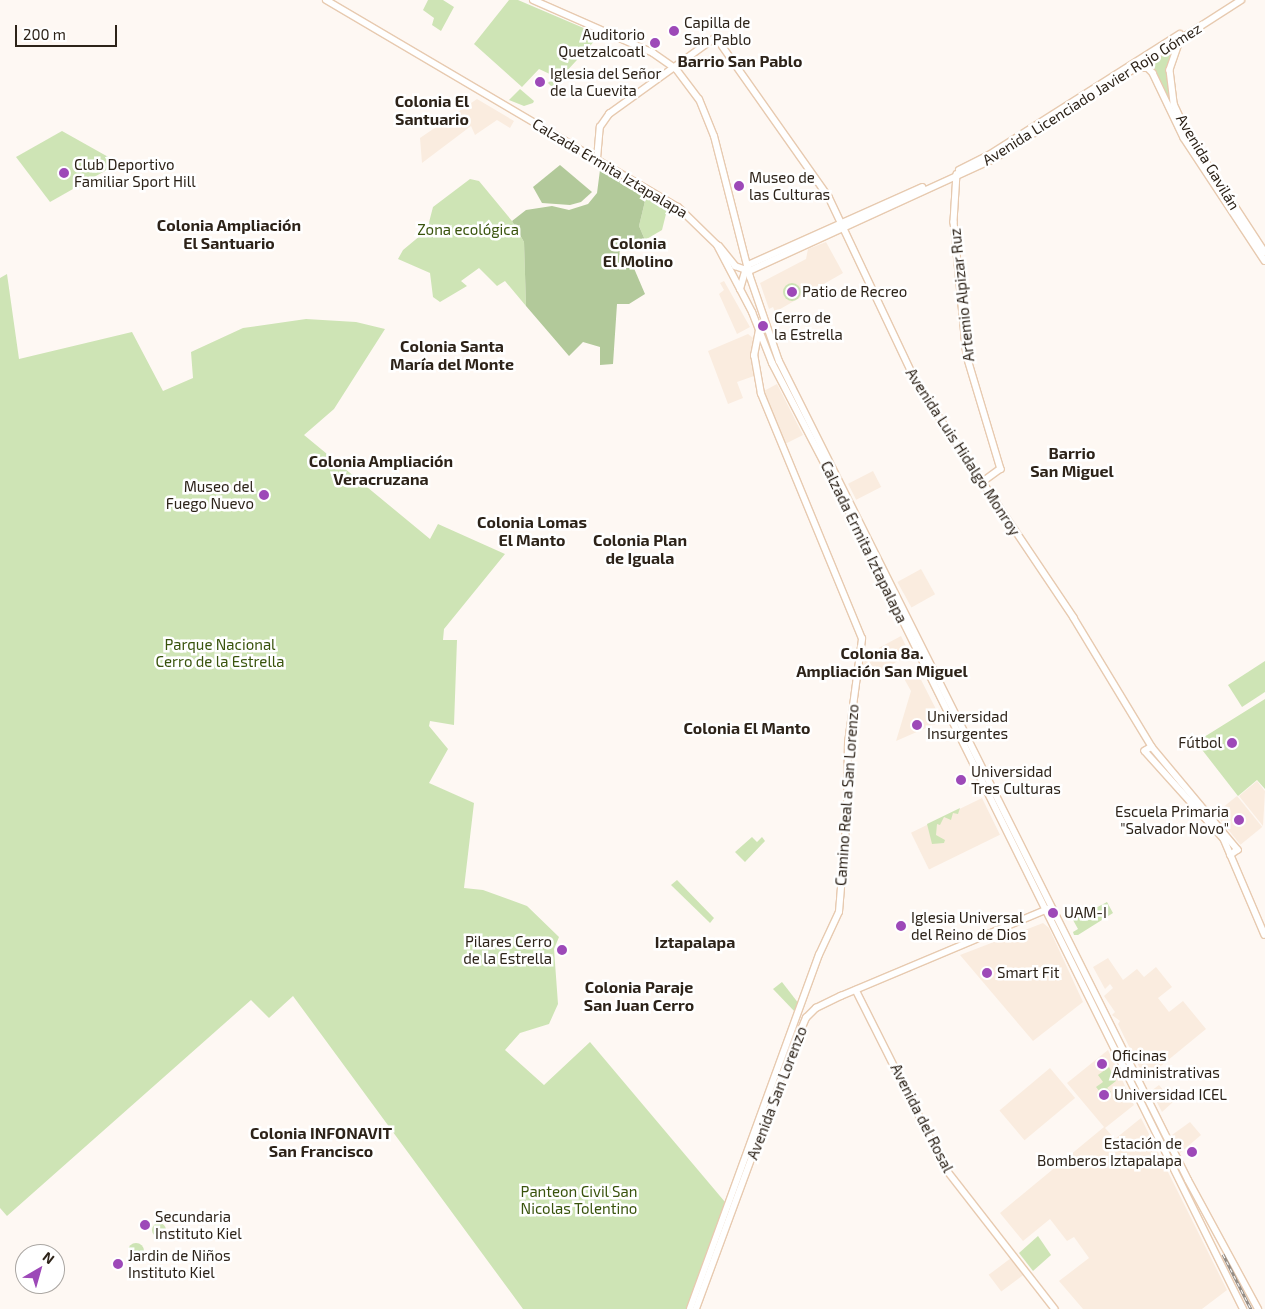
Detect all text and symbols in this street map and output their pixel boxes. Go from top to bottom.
place label: Capilla de San Pablo [684,13,751,48]
scale bar [18,15,120,47]
street label: Avenida Licenciado Javier Rojo Gómez [979,19,1205,169]
text: 200 m [23,25,66,43]
place label: Auditorio Quetzalcoatl [558,25,645,60]
marker: Capilla de San Pablo [668,25,680,37]
marker: Auditorio Quetzalcoatl [649,37,661,49]
district label: Barrio San Pablo [677,51,803,71]
place label: Iglesia del Señor de la Cuevita [550,64,662,99]
marker: Iglesia del Señor de la Cuevita [534,76,546,88]
district label: Colonia El Santuario [395,91,469,129]
street label: Avenida Gavilán [1172,111,1244,213]
street label: Calzada Ermita Iztapalapa [529,114,691,222]
place label: Club Deportivo Familiar Sport Hill [74,155,196,190]
marker: Club Deportivo Familiar Sport Hill [58,167,70,179]
place label: Museo de las Culturas [749,168,830,203]
marker: Museo de las Culturas [733,180,745,192]
district label: Colonia Ampliación El Santuario [157,215,301,253]
park label: Zona ecológica [417,221,519,239]
street label: Artemio Alpizar Ruz [946,227,978,363]
district label: Colonia El Molino [603,233,673,271]
place label: Patio de Recreo [802,283,907,301]
marker: Patio de Recreo [786,286,798,298]
place label: Cerro de la Estrella [774,308,843,343]
marker: Cerro de la Estrella [756,319,770,333]
district label: Colonia Santa María del Monte [390,336,514,374]
street label: Avenida Luis Hidalgo Monroy [902,365,1024,539]
district label: Barrio San Miguel [1030,443,1114,481]
district label: Colonia Ampliación Veracruzana [309,451,453,489]
street label: Calzada Ermita Iztapalapa [817,458,911,626]
place label: Museo del Fuego Nuevo [166,477,254,512]
marker: Museo del Fuego Nuevo [258,489,270,501]
district label: Colonia Lomas El Manto [477,512,587,550]
district label: Colonia Plan de Iguala [593,530,687,568]
park label: Parque Nacional Cerro de la Estrella [155,635,285,670]
district label: Colonia 8a. Ampliación San Miguel [796,643,968,681]
street label: Camino Real a San Lorenzo [832,703,862,887]
place label: Universidad Insurgentes [927,707,1008,742]
district label: Colonia El Manto [683,718,811,738]
marker: Universidad Insurgentes [911,719,923,731]
place label: Fútbol [1178,734,1222,752]
marker: Fútbol [1226,737,1238,749]
place label: Universidad Tres Culturas [971,762,1061,797]
marker: Universidad Tres Culturas [955,774,967,786]
place label: Escuela Primaria "Salvador Novo" [1115,802,1229,837]
marker: Escuela Primaria "Salvador Novo" [1233,814,1245,826]
place label: UAM-I [1064,904,1107,922]
marker: UAM-I [1046,906,1060,920]
place label: Iglesia Universal del Reino de Dios [911,908,1027,943]
marker: Iglesia Universal del Reino de Dios [895,920,907,932]
place label: Pilares Cerro de la Estrella [463,932,552,967]
district label: Iztapalapa [655,932,735,952]
marker: Pilares Cerro de la Estrella [556,944,568,956]
place label: Smart Fit [997,964,1059,982]
marker: Smart Fit [981,967,993,979]
district label: Colonia Paraje San Juan Cerro [584,977,694,1015]
street label: Avenida San Lorenzo [743,1024,811,1162]
place label: Oficinas Administrativas [1112,1046,1220,1081]
marker: Oficinas Administrativas [1096,1058,1108,1070]
street label: Avenida del Rosal [887,1060,957,1176]
place label: Universidad ICEL [1114,1086,1227,1104]
marker: Universidad ICEL [1098,1089,1110,1101]
district label: Colonia INFONAVIT San Francisco [250,1123,392,1161]
place label: Estación de Bomberos Iztapalapa [1037,1134,1182,1169]
marker: Estación de Bomberos Iztapalapa [1186,1146,1198,1158]
park label: Panteon Civil San Nicolas Tolentino [520,1182,638,1217]
place label: Secundaria Instituto Kiel [155,1207,242,1242]
marker: Secundaria Instituto Kiel [139,1219,151,1231]
north arrow [15,1244,65,1294]
place label: Jardin de Niños Instituto Kiel [128,1246,231,1281]
text: N [40,1248,58,1267]
marker: Jardin de Niños Instituto Kiel [112,1258,124,1270]

